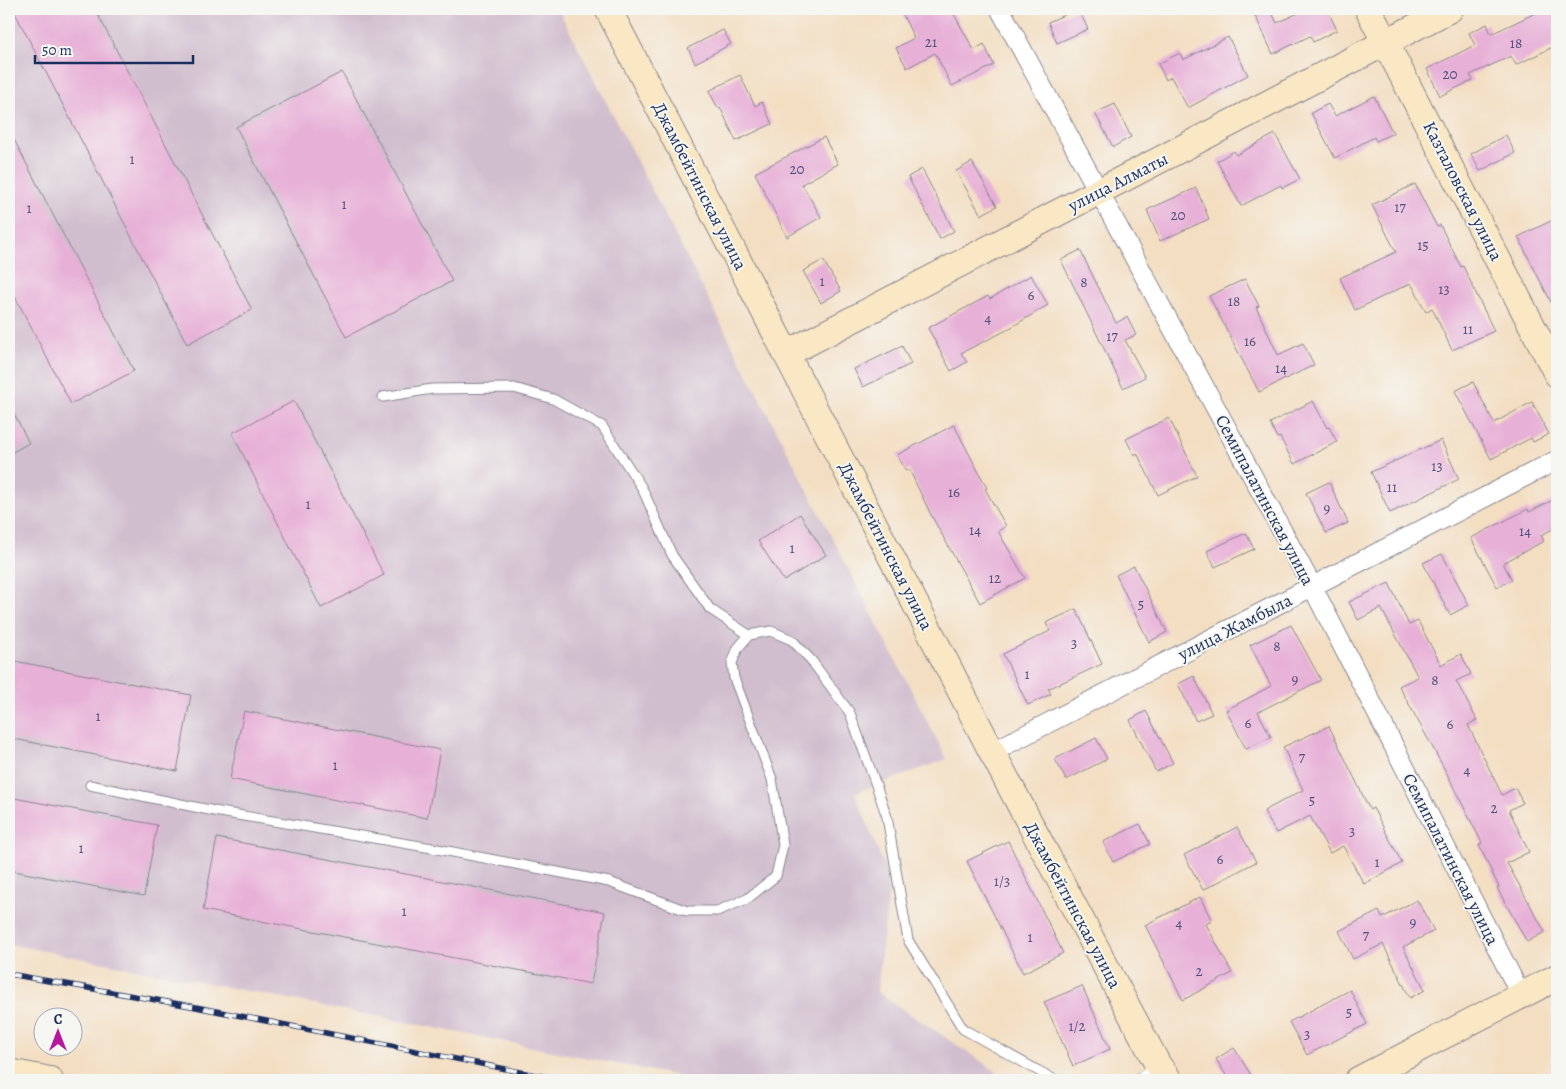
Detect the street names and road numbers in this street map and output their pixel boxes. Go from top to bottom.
street label: Джамбейтинская улица [647,98,753,275]
street label: Казталовская улица [1417,117,1509,265]
street label: улица Алматы [1063,146,1172,218]
street label: Семипалатинская улица [1210,411,1320,590]
street label: Джамбейтинская улица [833,458,939,635]
street label: улица Жамбыла [1173,588,1297,666]
street label: Семипалатинская улица [1397,769,1505,950]
street label: Джамбейтинская улица [1019,817,1127,993]

